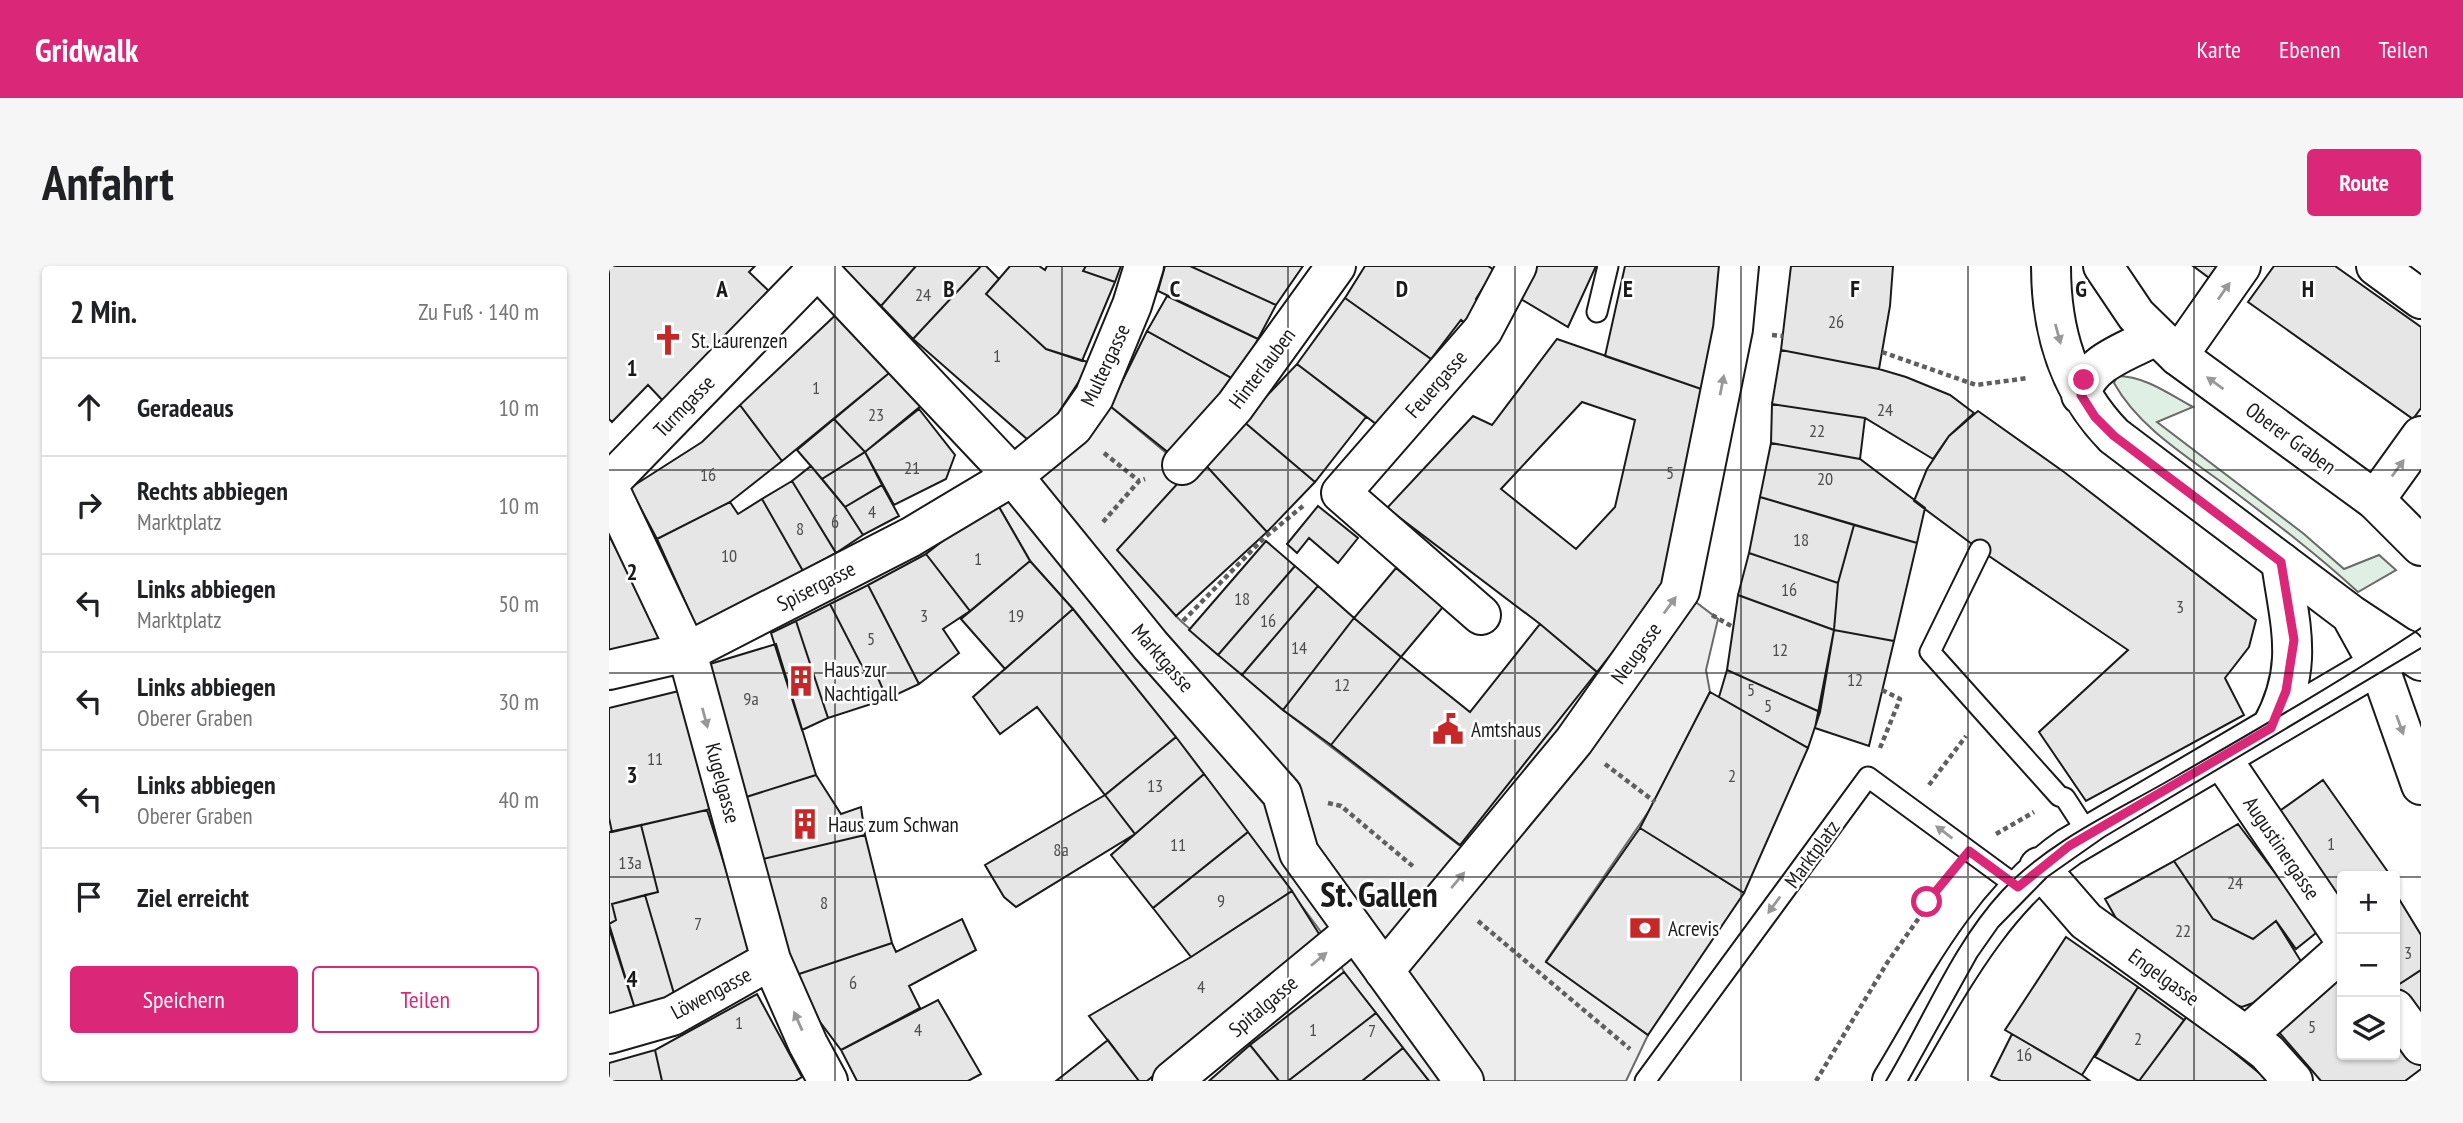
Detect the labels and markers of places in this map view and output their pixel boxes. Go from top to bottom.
church icon: St. Laurenzen [651,323,685,357]
place label: St. Laurenzen [691,327,787,354]
place label: Haus zur Nachtigall [824,656,898,707]
building icon: Haus zur Nachtigall [784,664,818,698]
public building icon: Amtshaus [1431,712,1465,746]
place label: Amtshaus [1471,716,1541,743]
building icon: Haus zum Schwan [788,807,822,841]
place label: Haus zum Schwan [828,811,959,838]
bank icon: Acrevis [1628,911,1662,945]
place label: Acrevis [1668,915,1719,942]

